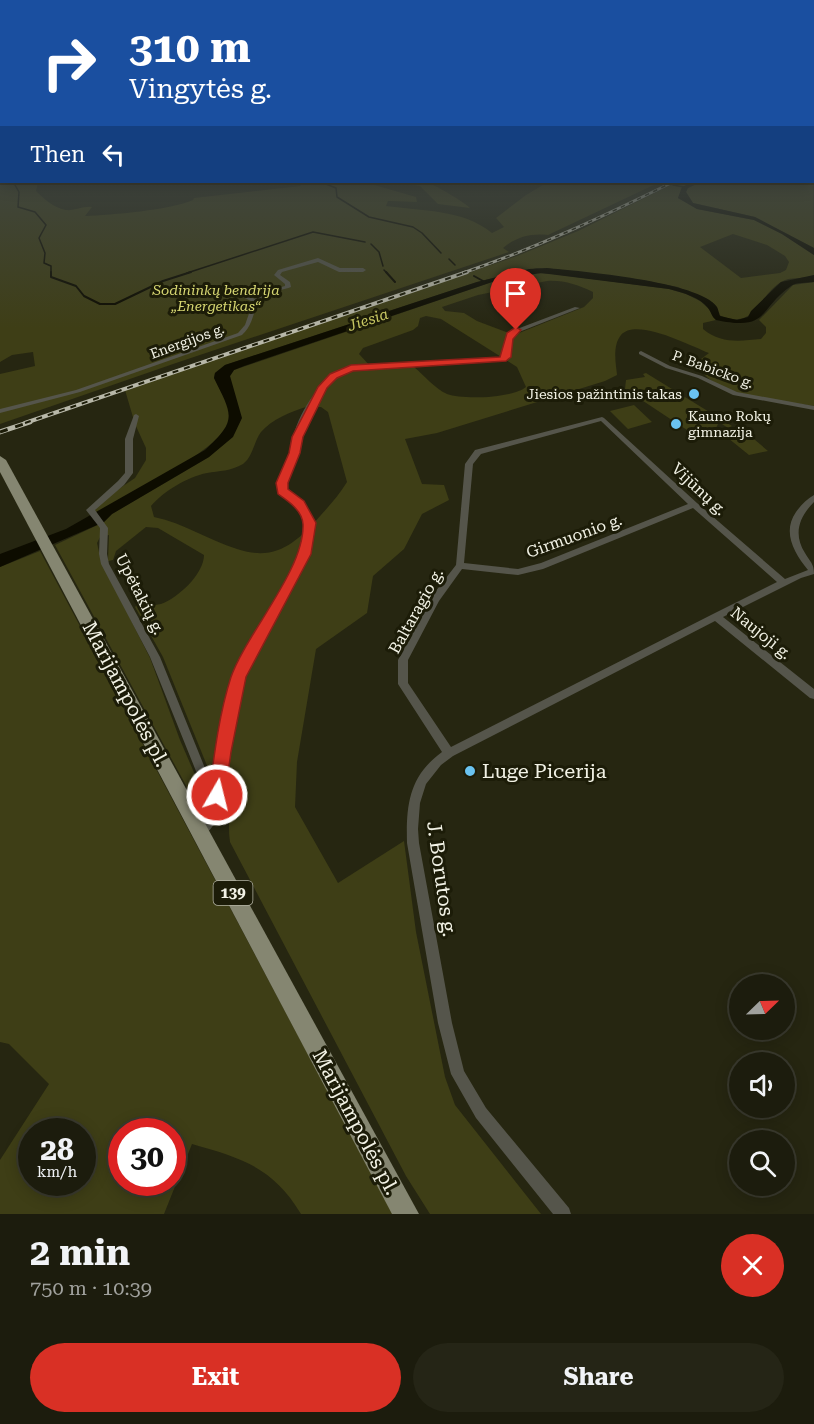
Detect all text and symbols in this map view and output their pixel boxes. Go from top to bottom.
text: 310 m [129,23,251,72]
icon: right [30,24,108,102]
text: Vingytės g. [129,73,272,105]
icon: left [97,138,130,171]
text: Then [30,142,85,167]
pin [490,268,541,330]
icon: arrive [499,277,532,310]
park label: Sodininkų bendrija „Energetikas“ [151,282,280,314]
water label: Jiesia [344,305,391,335]
street label: Energijos g. [148,320,226,362]
street label: P. Babicko g. [670,347,756,391]
place label: Jiesios pažintinis takas [527,386,682,402]
marker: Jiesios pažintinis takas [687,387,701,401]
place label: Kauno Rokų gimnazija [688,408,771,440]
marker: Kauno Rokų gimnazija [669,417,683,431]
street label: Vijūnų g. [668,459,730,519]
street label: Girmuonio g. [524,510,624,562]
street label: Upėtakių g. [111,550,169,638]
street label: Baltaragio g. [385,565,447,657]
street label: Naujoji g. [727,603,795,663]
street label: Marijampolės pl. [78,617,174,771]
place label: Luge Picerija [482,759,607,783]
position arrow [185,763,249,827]
marker: Luge Picerija [463,764,477,778]
street label: J. Borutos g. [422,820,462,938]
road number: 139 [214,881,252,905]
north arrow [729,974,795,1040]
map controls [729,974,795,1196]
street label: Marijampolės pl. [308,1045,404,1199]
button: sound [729,1052,795,1118]
speed limit sign: 30 [108,1118,186,1196]
button: search [729,1130,795,1196]
text: 28 [40,1132,74,1167]
text: km/h [37,1163,77,1181]
text: 2 min [30,1232,130,1274]
button: close [721,1234,784,1297]
text: 750 m · 10:39 [30,1276,152,1300]
button: Exit [30,1343,401,1412]
button: Share [413,1343,784,1412]

